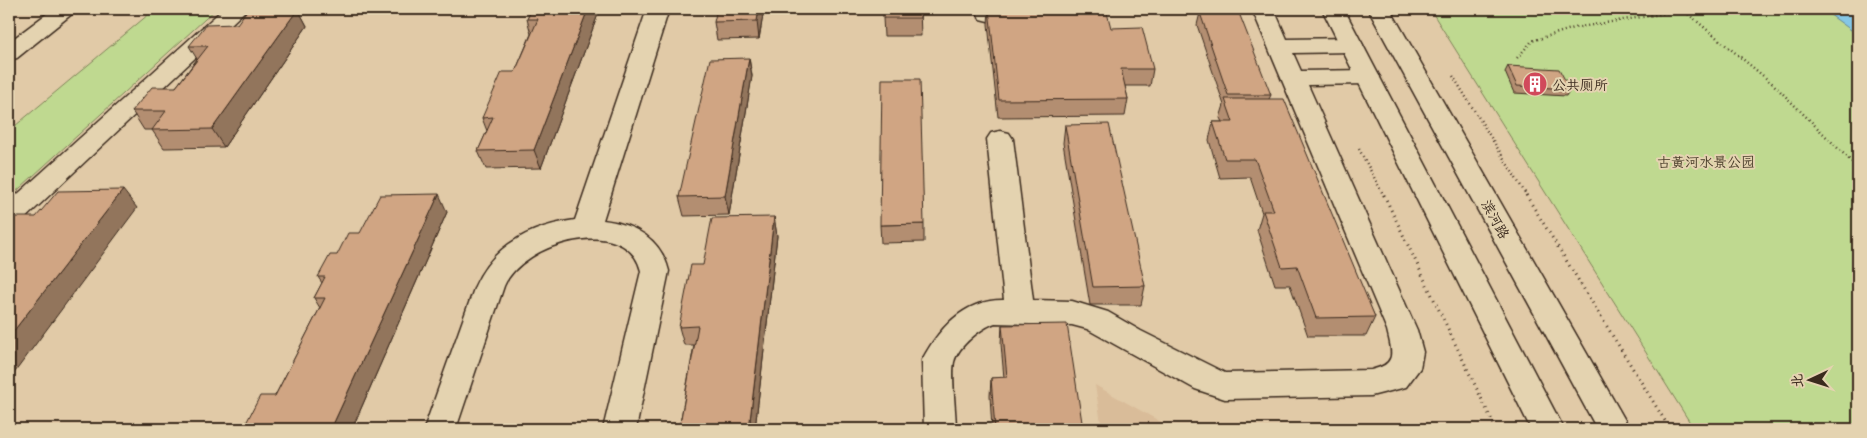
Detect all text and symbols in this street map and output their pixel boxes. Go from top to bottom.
building icon: 公共厕所 [1522,71,1548,97]
place label: 公共厕所 [1552,74,1608,95]
park label: 古黄河水景公园 [1657,151,1755,172]
street label: 滨河路 [1477,196,1515,242]
north arrow [1784,356,1834,406]
text: 北 [1786,373,1807,389]

